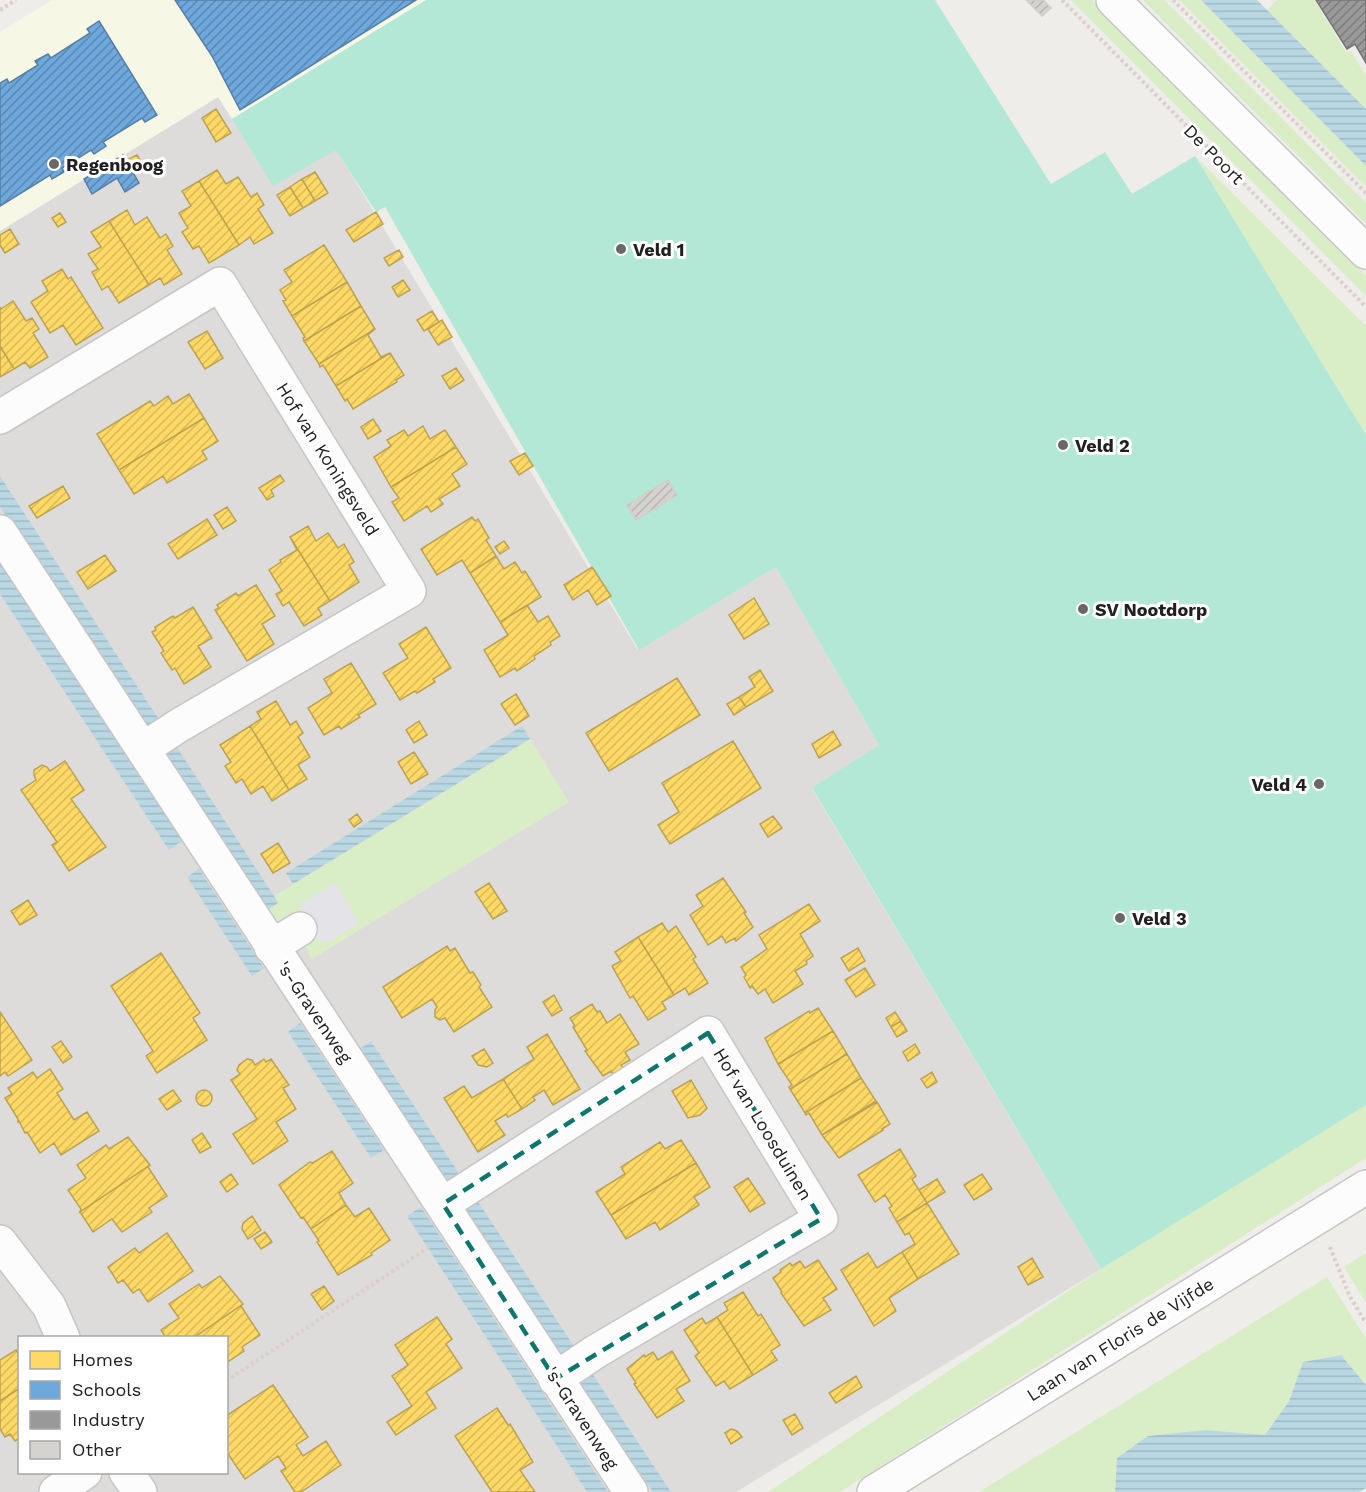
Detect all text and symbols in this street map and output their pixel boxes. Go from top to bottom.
street label: De Poort [1180,120,1249,189]
place label: Regenboog [66,154,164,175]
marker: Regenboog [47,157,61,171]
place label: Veld 1 [633,239,685,260]
marker: Veld 1 [614,242,628,256]
street label: Hof van Koningsveld [272,379,384,539]
place label: Veld 2 [1075,435,1130,456]
marker: Veld 2 [1056,438,1070,452]
place label: SV Nootdorp [1095,599,1207,620]
marker: SV Nootdorp [1076,602,1090,616]
place label: Veld 4 [1251,774,1307,795]
marker: Veld 4 [1312,777,1326,791]
place label: Veld 3 [1132,908,1187,929]
marker: Veld 3 [1113,911,1127,925]
street label: 's-Gravenweg [273,957,357,1067]
street label: Hof van Loosduinen [709,1044,817,1204]
street label: Laan van Floris de Vijfde [1023,1273,1217,1405]
legend [18,1336,228,1474]
text: Homes [72,1349,133,1370]
street label: 's-Gravenweg [541,1363,623,1474]
text: Schools [72,1379,141,1400]
text: Industry [72,1409,145,1430]
text: Other [72,1439,122,1460]

